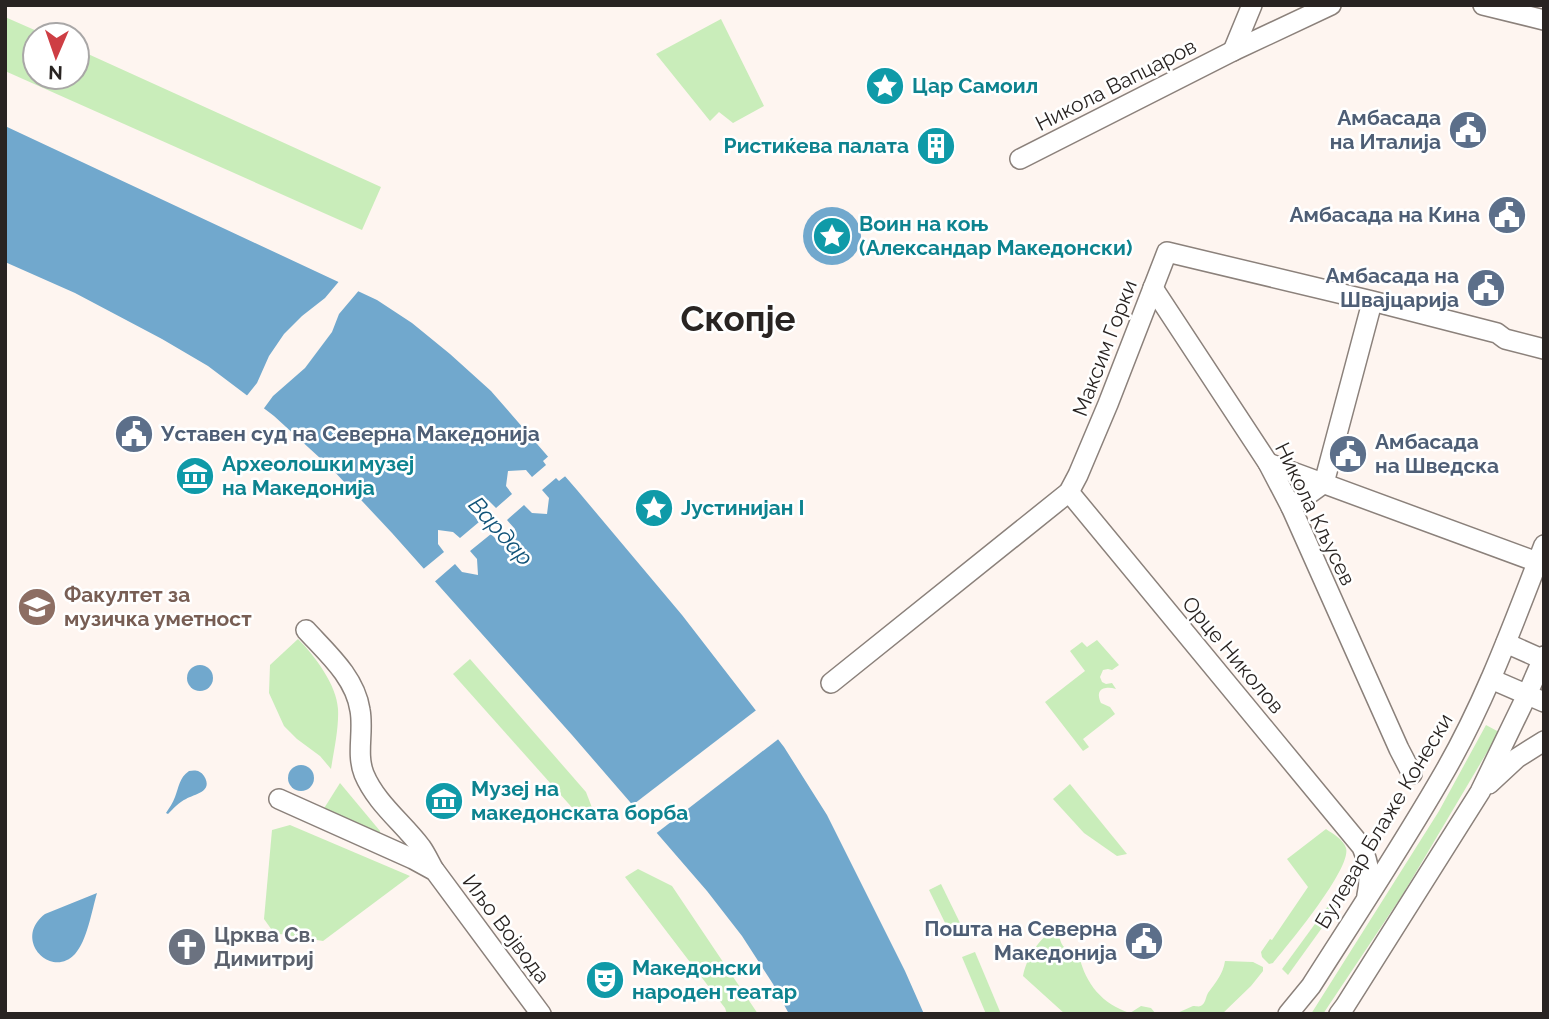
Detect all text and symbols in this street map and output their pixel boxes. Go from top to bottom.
north arrow [21,21,91,91]
street label: Никола Вапцаров [1031,33,1200,136]
text: N [48,62,63,84]
place icon: Цар Самоил [864,65,906,107]
place label: Цар Самоил [912,73,1038,98]
place label: Амбасада на Италија [1330,105,1441,154]
public building icon: Амбасада на Италија [1447,109,1489,151]
building icon: Ристиќева палата [915,125,957,167]
place label: Ристиќева палата [724,133,909,158]
public building icon: Амбасада на Кина [1486,194,1528,236]
place label: Амбасада на Кина [1289,202,1480,227]
place label: Воин на коњ (Александар Македонски) [859,211,1132,260]
place icon: Воин на коњ (Александар Македонски) [811,215,853,257]
place label: Амбасада на Швајцарија [1325,263,1459,312]
public building icon: Амбасада на Швајцарија [1465,267,1507,309]
street label: Максим Горки [1067,276,1142,419]
district label: Скопје [680,298,796,339]
public building icon: Уставен суд на Северна Македонија [113,413,155,455]
place label: Уставен суд на Северна Македонија [160,421,540,446]
place label: Амбасада на Шведска [1375,429,1499,478]
public building icon: Амбасада на Шведска [1327,433,1369,475]
street label: Никола Кљусев [1270,438,1361,589]
place label: Археолошки музеј на Македонија [222,451,414,500]
museum icon: Археолошки музеј на Македонија [174,455,216,497]
place icon: Јустинијан I [633,487,675,529]
water label: Вардар [463,491,539,571]
place label: Јустинијан I [681,495,804,520]
place label: Факултет за музичка уметност [64,582,252,631]
school or university icon: Факултет за музичка уметност [16,586,58,628]
street label: Орце Николов [1177,591,1290,718]
street label: Булевар Блаже Конески [1309,709,1458,933]
place label: Музеј на македонската борба [471,776,688,825]
museum icon: Музеј на македонската борба [423,780,465,822]
street label: Иљо Војвода [458,870,555,988]
place label: Пошта на Северна Македонија [924,916,1117,965]
public building icon: Пошта на Северна Македонија [1123,920,1165,962]
place label: Црква Св. Димитриј [214,922,315,971]
church icon: Црква Св. Димитриј [166,926,208,968]
place label: Македонски народен театар [632,955,797,1004]
theatre icon: Македонски народен театар [584,959,626,1001]

